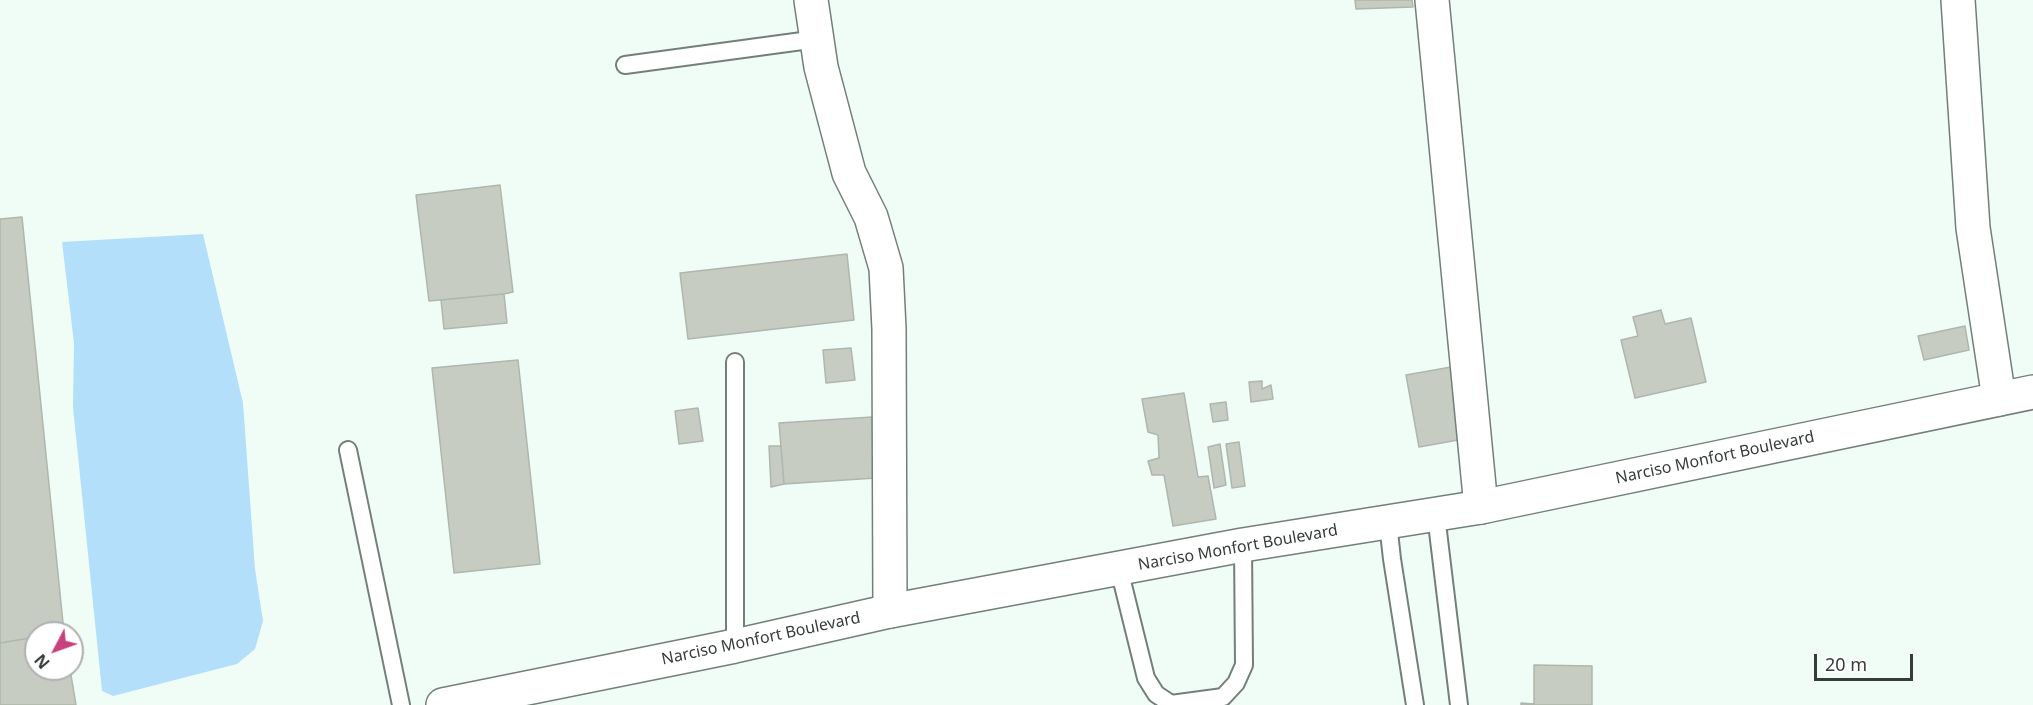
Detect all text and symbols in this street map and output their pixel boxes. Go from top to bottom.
street label: Narciso Monfort Boulevard [1614,428,1816,488]
street label: Narciso Monfort Boulevard [1137,521,1339,575]
street label: Narciso Monfort Boulevard [660,609,862,669]
north arrow [24,621,84,681]
scale bar [1817,642,1916,680]
text: N [29,649,55,674]
text: 20 m [1825,652,1867,676]

